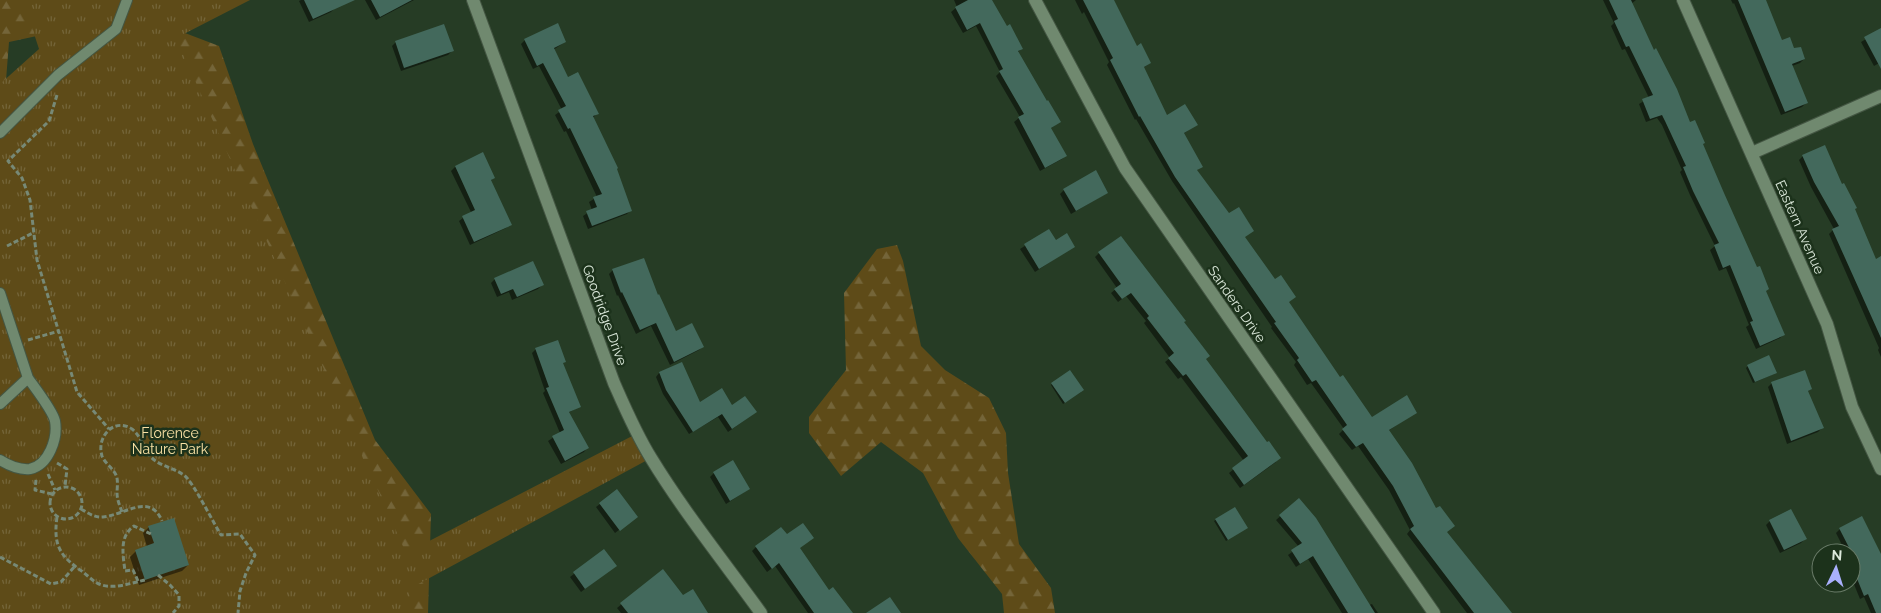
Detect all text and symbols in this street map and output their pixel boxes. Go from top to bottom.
street label: Eastern Avenue [1772,178,1828,276]
street label: Goodridge Drive [579,262,631,368]
street label: Sanders Drive [1205,263,1269,345]
park label: Florence Nature Park [132,425,209,457]
north arrow [1811,543,1861,593]
text: N [1831,547,1843,563]

